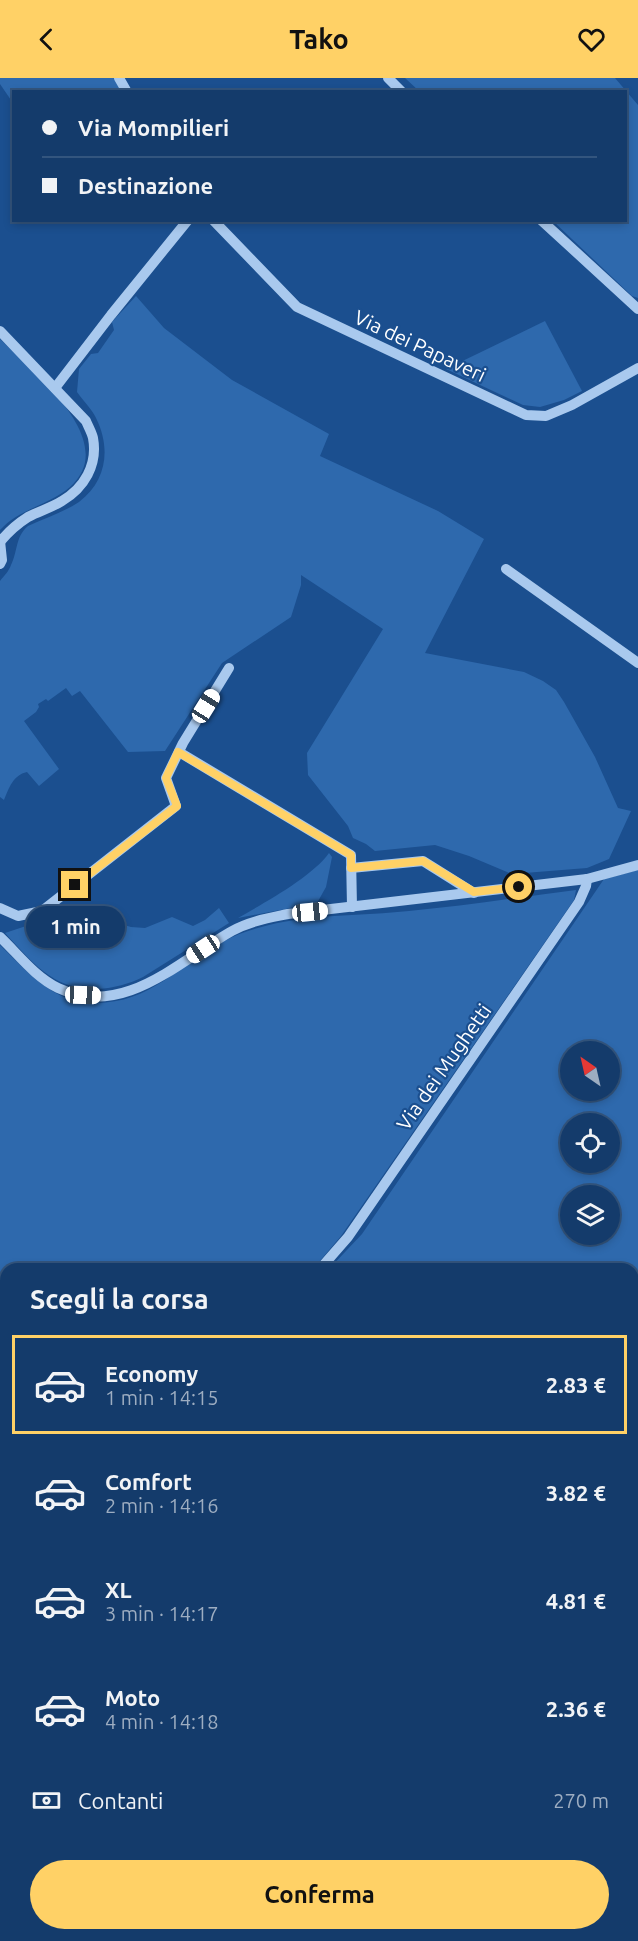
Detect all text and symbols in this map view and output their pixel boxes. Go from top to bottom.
icon: back [30,23,63,56]
icon: heart [575,23,608,56]
text: Tako [289,24,349,54]
text: Via Mompilieri [78,115,229,140]
text: Destinazione [78,173,213,198]
street label: Via dei Papaveri [351,305,490,386]
car [189,686,223,726]
route end [61,871,88,898]
route start [505,873,532,900]
car [291,901,329,923]
callout: 1 min [26,906,124,948]
text: 1 min [50,915,101,938]
car [183,932,223,966]
car [65,985,101,1005]
street label: Via dei Mughetti [392,999,496,1134]
north arrow [560,1041,620,1101]
map controls [560,1041,620,1245]
button: locate [560,1113,620,1173]
button: layers [560,1185,620,1245]
text: Scegli la corsa [30,1284,209,1314]
icon: car [33,1358,87,1412]
text: Economy [105,1361,198,1386]
text: 2.83 € [546,1372,606,1397]
text: 1 min · 14:15 [105,1386,219,1409]
icon: car [33,1466,87,1520]
text: Comfort [105,1469,192,1494]
text: 3.82 € [546,1480,606,1505]
text: 2 min · 14:16 [105,1494,219,1517]
icon: car [33,1574,87,1628]
text: XL [105,1577,132,1602]
text: 4.81 € [546,1588,606,1613]
text: 3 min · 14:17 [105,1602,219,1625]
icon: car [33,1682,87,1736]
text: Moto [105,1685,160,1710]
text: 2.36 € [546,1696,606,1721]
text: 4 min · 14:18 [105,1710,219,1733]
icon: cash [30,1784,63,1817]
text: Contanti [78,1788,163,1813]
text: 270 m [553,1789,609,1812]
button: Conferma [30,1860,609,1929]

